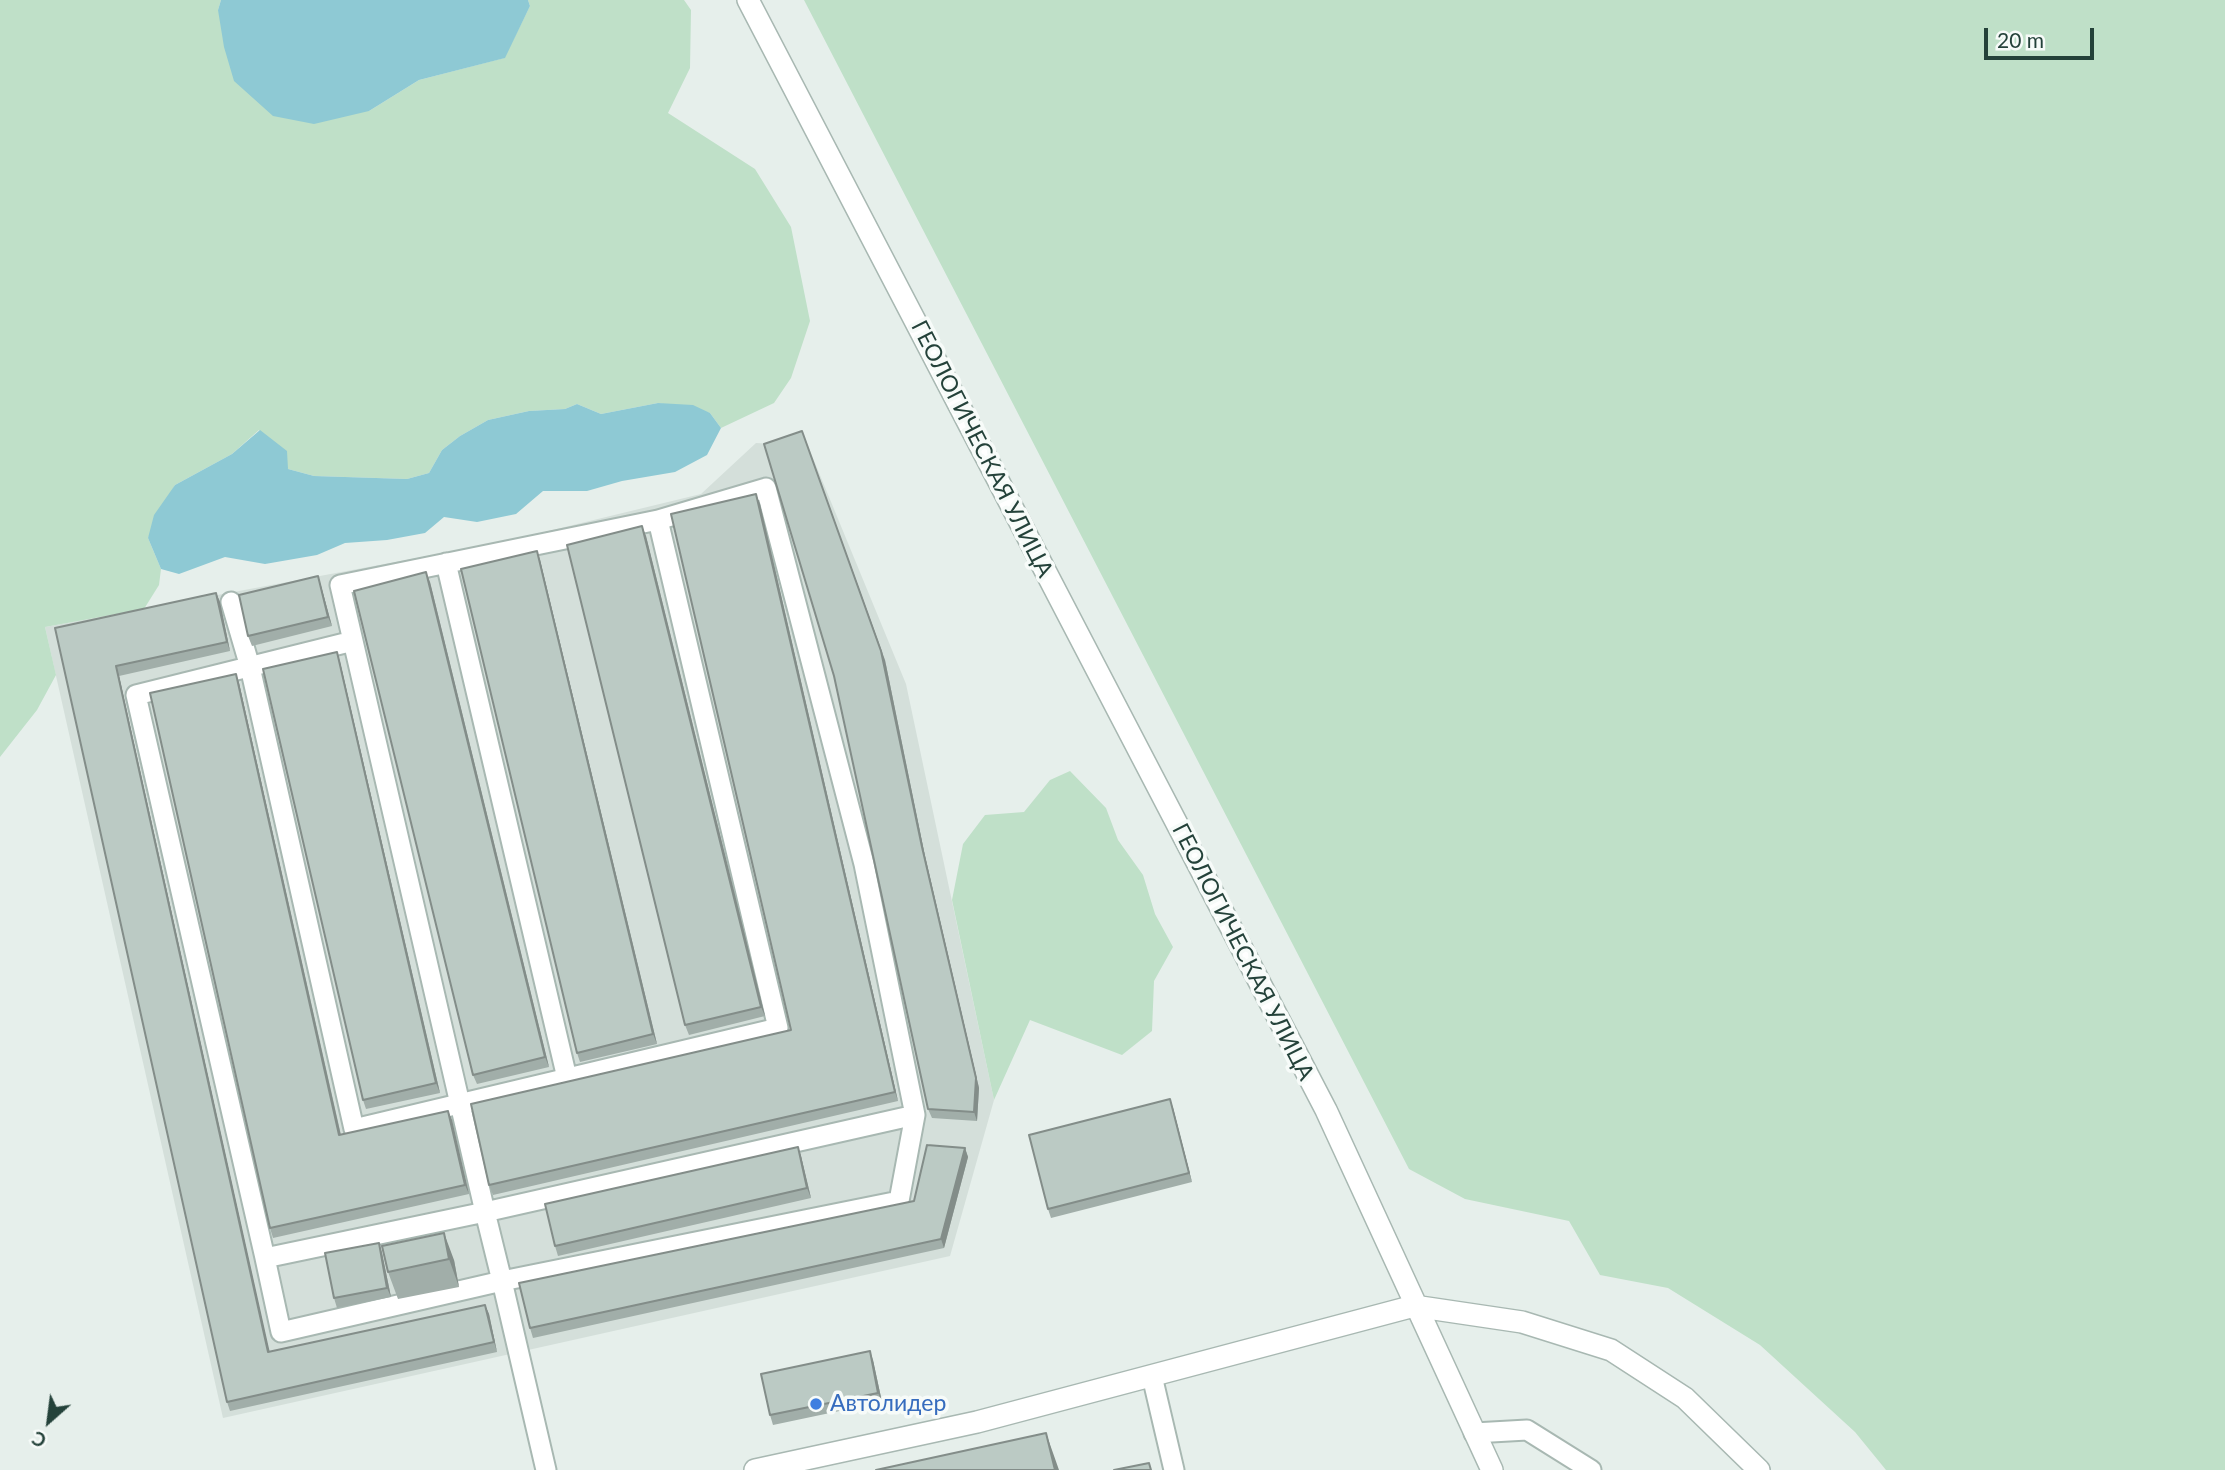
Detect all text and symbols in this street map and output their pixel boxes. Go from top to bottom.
scale bar [1987,14,2097,58]
text: 20 m [1997,27,2044,52]
street label: ГЕОЛОГИЧЕСКАЯ УЛИЦА [905,316,1059,582]
street label: ГЕОЛОГИЧЕСКАЯ УЛИЦА [1166,819,1320,1085]
north arrow [14,1386,84,1456]
place label: Автолидер [830,1390,946,1418]
marker: Автолидер [808,1396,824,1412]
text: С [28,1427,50,1453]

